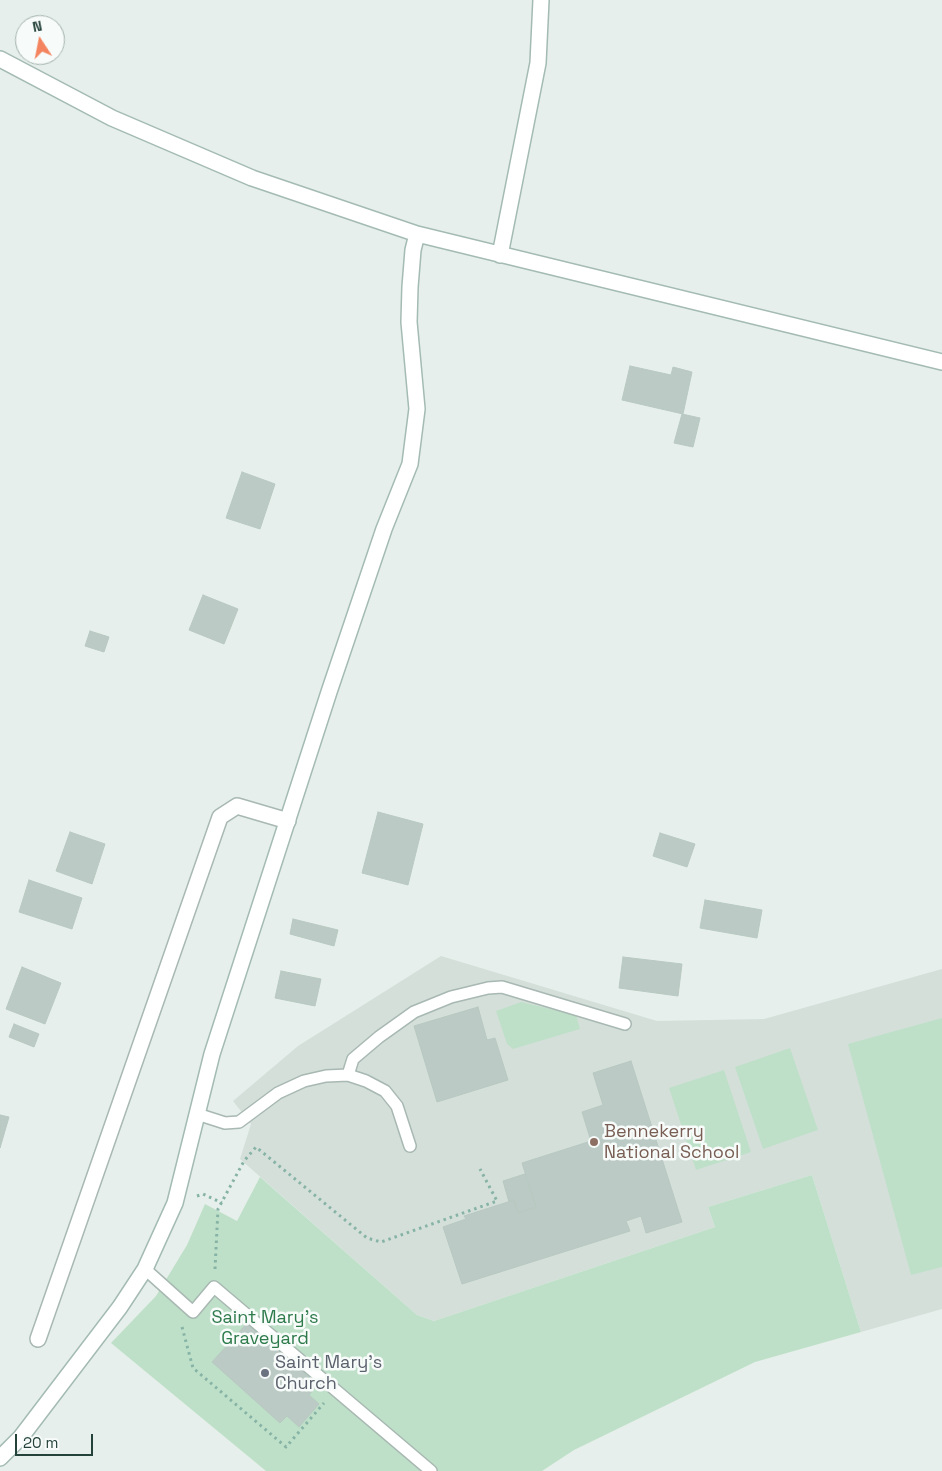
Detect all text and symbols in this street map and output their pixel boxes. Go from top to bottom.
north arrow [15,15,65,65]
text: N [31,17,44,36]
place label: Bennekerry National School [604,1121,739,1164]
marker: Bennekerry National School [588,1136,600,1148]
park label: Saint Mary's Graveyard [211,1307,319,1350]
place label: Saint Mary's Church [275,1352,382,1395]
marker: Saint Mary's Church [259,1367,271,1379]
scale bar [18,1424,95,1456]
text: 20 m [23,1433,58,1452]

